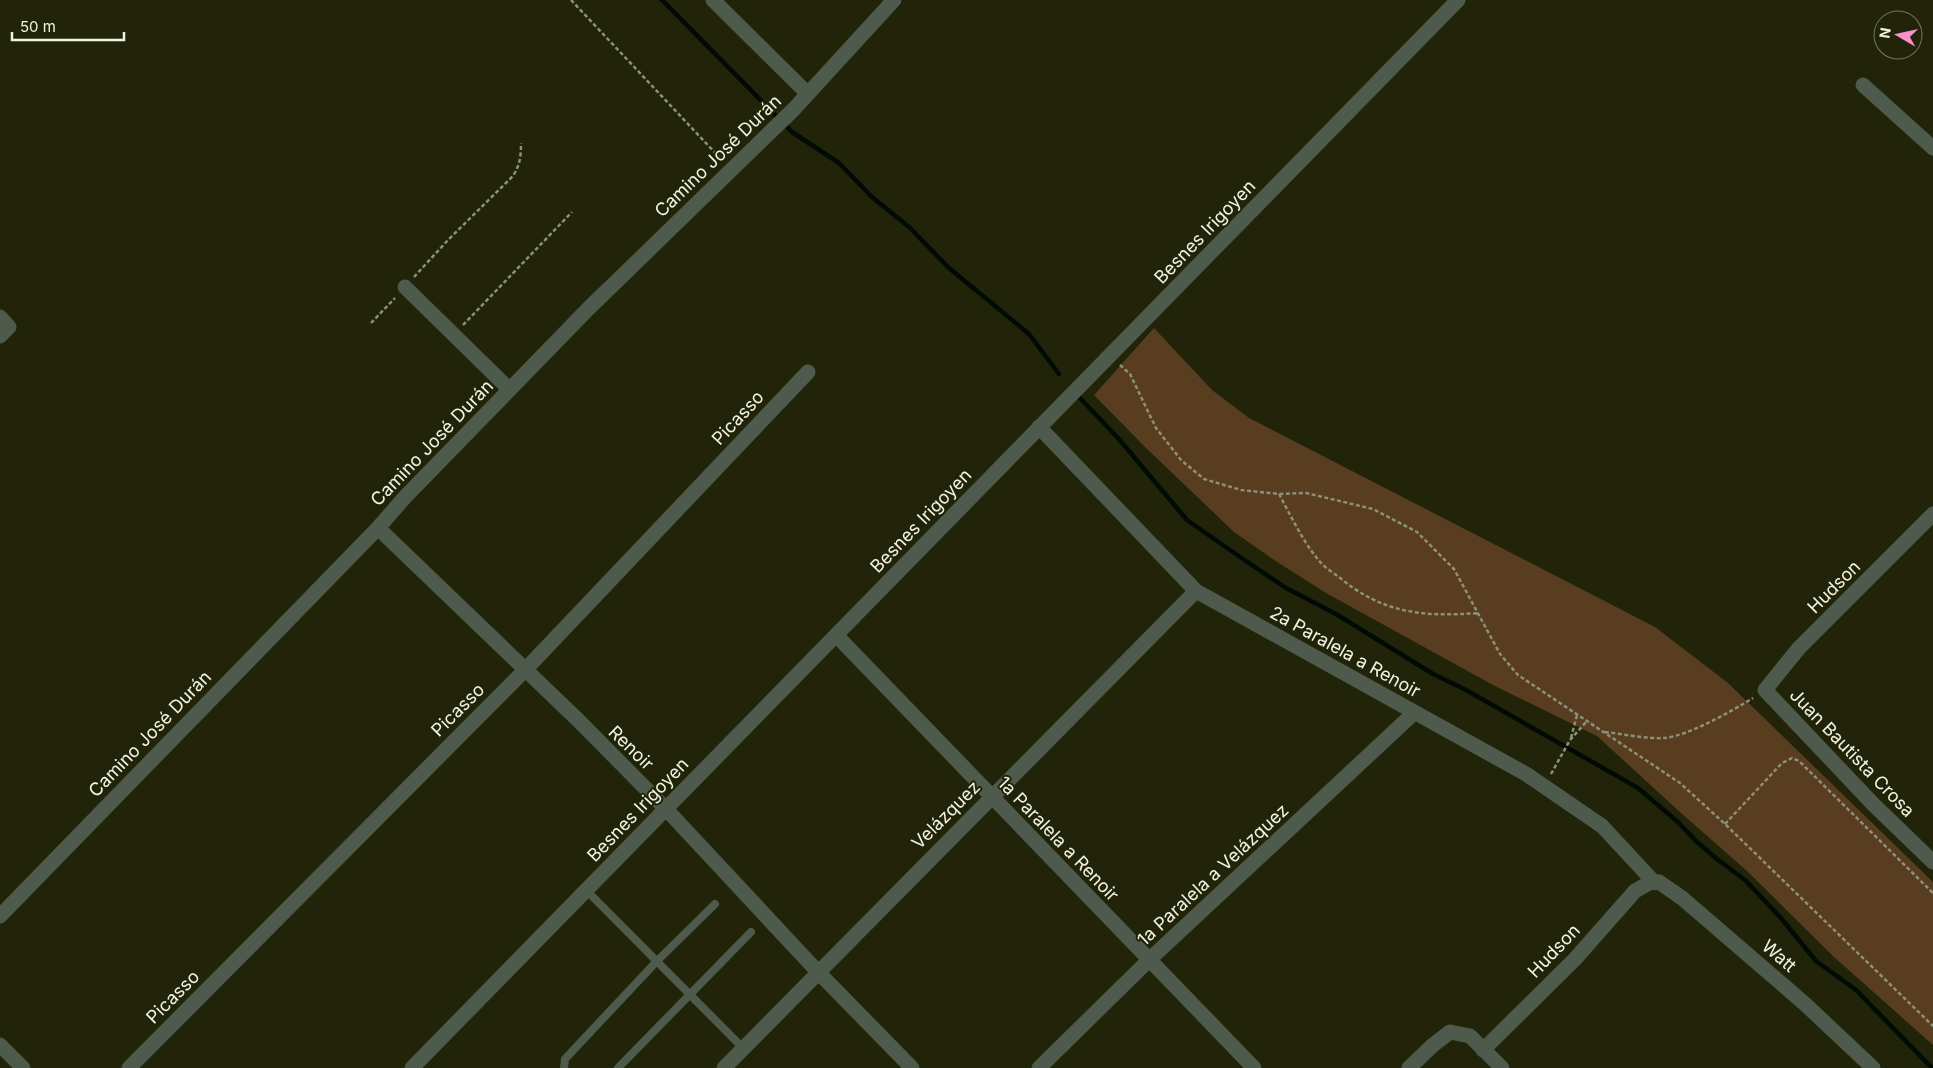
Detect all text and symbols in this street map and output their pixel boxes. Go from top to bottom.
scale bar [12,10,125,42]
north arrow [1873,10,1923,60]
text: 50 m [20,17,56,36]
text: N [1875,26,1894,39]
street label: Camino José Durán [650,90,785,221]
street label: Besnes Irigoyen [1150,175,1259,288]
street label: Camino José Durán [366,375,497,510]
street label: Picasso [707,386,768,449]
street label: Besnes Irigoyen [866,464,975,577]
street label: Hudson [1803,556,1864,617]
street label: 2a Paralela a Renoir [1266,602,1424,702]
street label: Camino José Durán [84,666,215,801]
street label: Picasso [427,679,488,740]
street label: Juan Bautista Crosa [1786,684,1919,821]
street label: Renoir [604,721,658,774]
street label: Besnes Irigoyen [583,753,692,866]
street label: 1a Paralela a Renoir [994,772,1123,905]
street label: Velázquez [907,776,984,853]
street label: 1a Paralela a Velázquez [1133,799,1292,950]
street label: Hudson [1523,920,1584,982]
street label: Watt [1758,935,1801,976]
street label: Picasso [142,966,203,1027]

